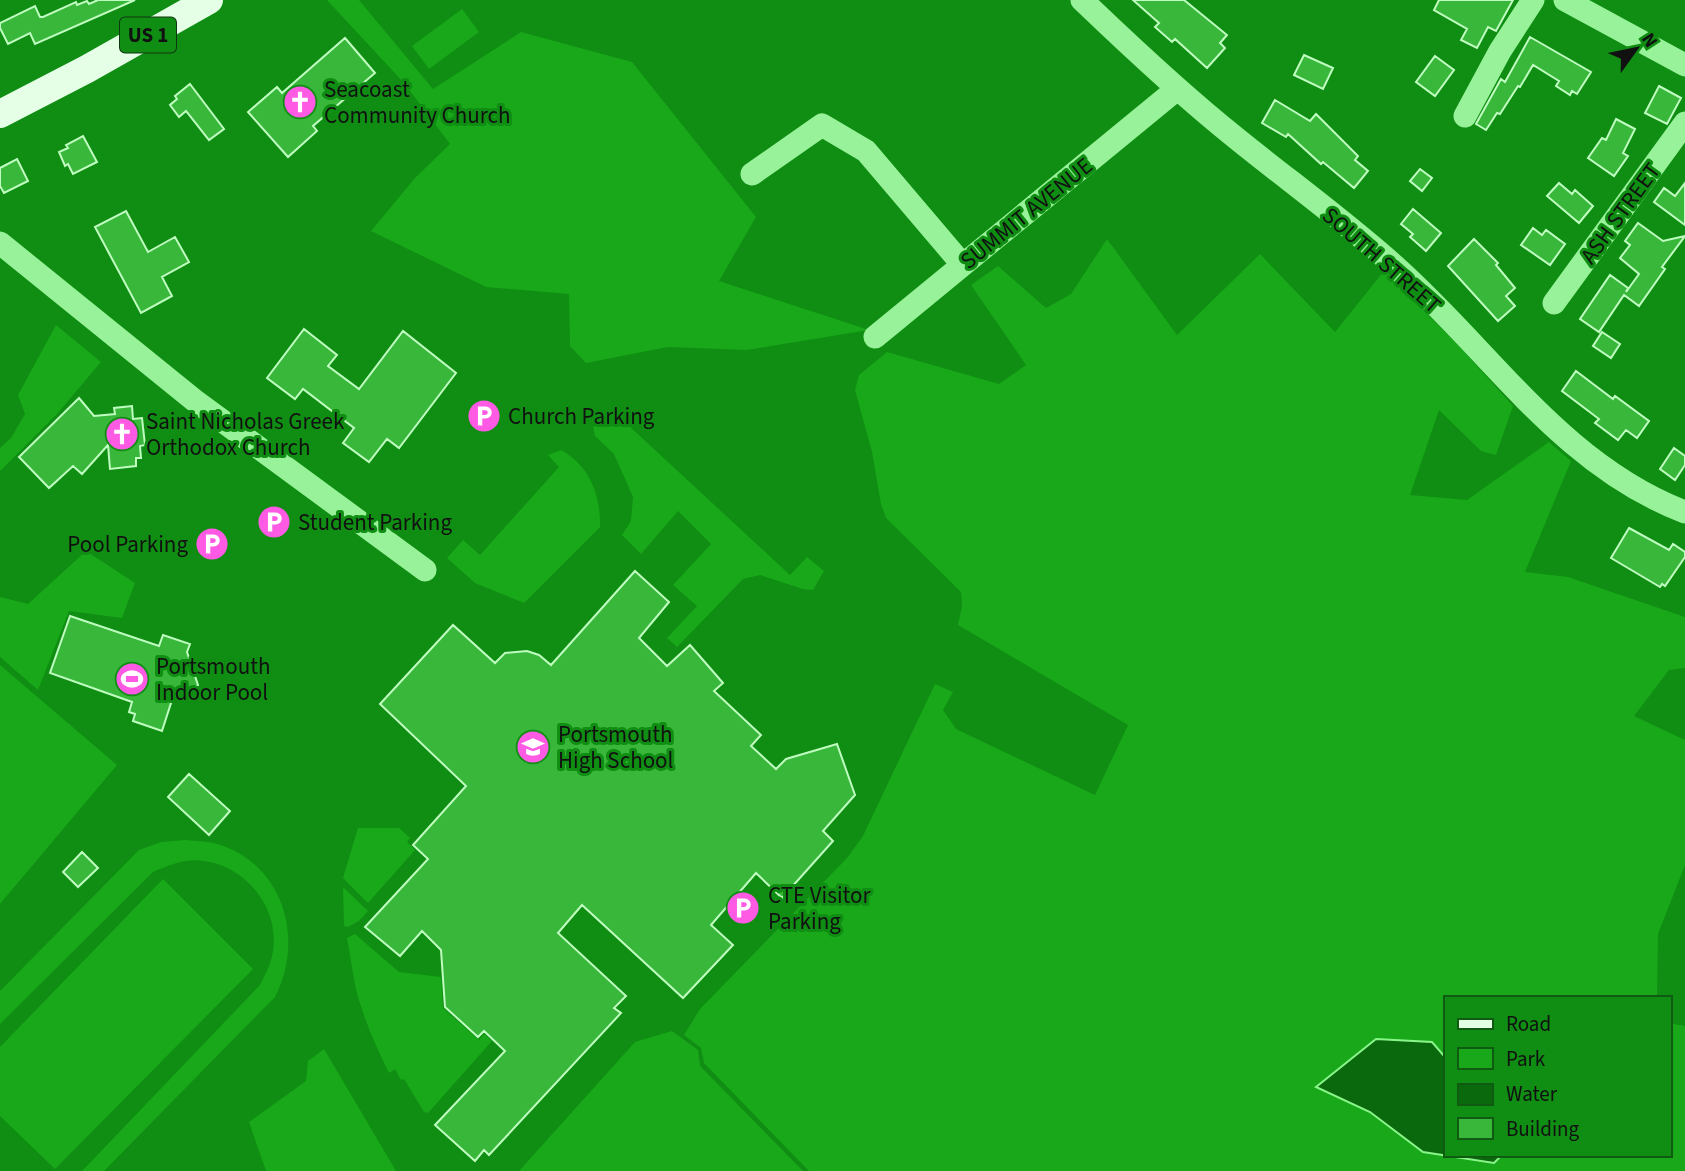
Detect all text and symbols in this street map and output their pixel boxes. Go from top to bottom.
north arrow [1601,14,1671,84]
road number: US 1 [120,18,176,52]
text: N [1634,28,1664,53]
place label: Seacoast Community Church [324,73,511,132]
church icon: Seacoast Community Church [281,83,319,121]
street label: SUMMIT AVENUE [953,150,1099,277]
street label: ASH STREET [1572,156,1668,271]
street label: SOUTH STREET [1315,199,1448,321]
parking icon: Church Parking [465,397,503,435]
place label: Church Parking [508,400,655,433]
place label: Saint Nicholas Greek Orthodox Church [146,405,345,464]
church icon: Saint Nicholas Greek Orthodox Church [103,415,141,453]
parking icon: Student Parking [255,503,293,541]
place label: Student Parking [298,506,452,539]
parking icon: Pool Parking [193,525,231,563]
place label: Pool Parking [67,528,188,561]
place label: Portsmouth Indoor Pool [156,650,270,709]
sports icon: Portsmouth Indoor Pool [113,660,151,698]
place label: Portsmouth High School [558,718,673,777]
school or university icon: Portsmouth High School [514,728,552,766]
place label: CTE Visitor Parking [768,879,872,938]
parking icon: CTE Visitor Parking [724,889,762,927]
legend [1444,996,1671,1157]
text: Road [1506,1009,1551,1039]
text: Park [1506,1044,1546,1074]
text: Water [1506,1079,1558,1109]
text: Building [1506,1114,1580,1144]

